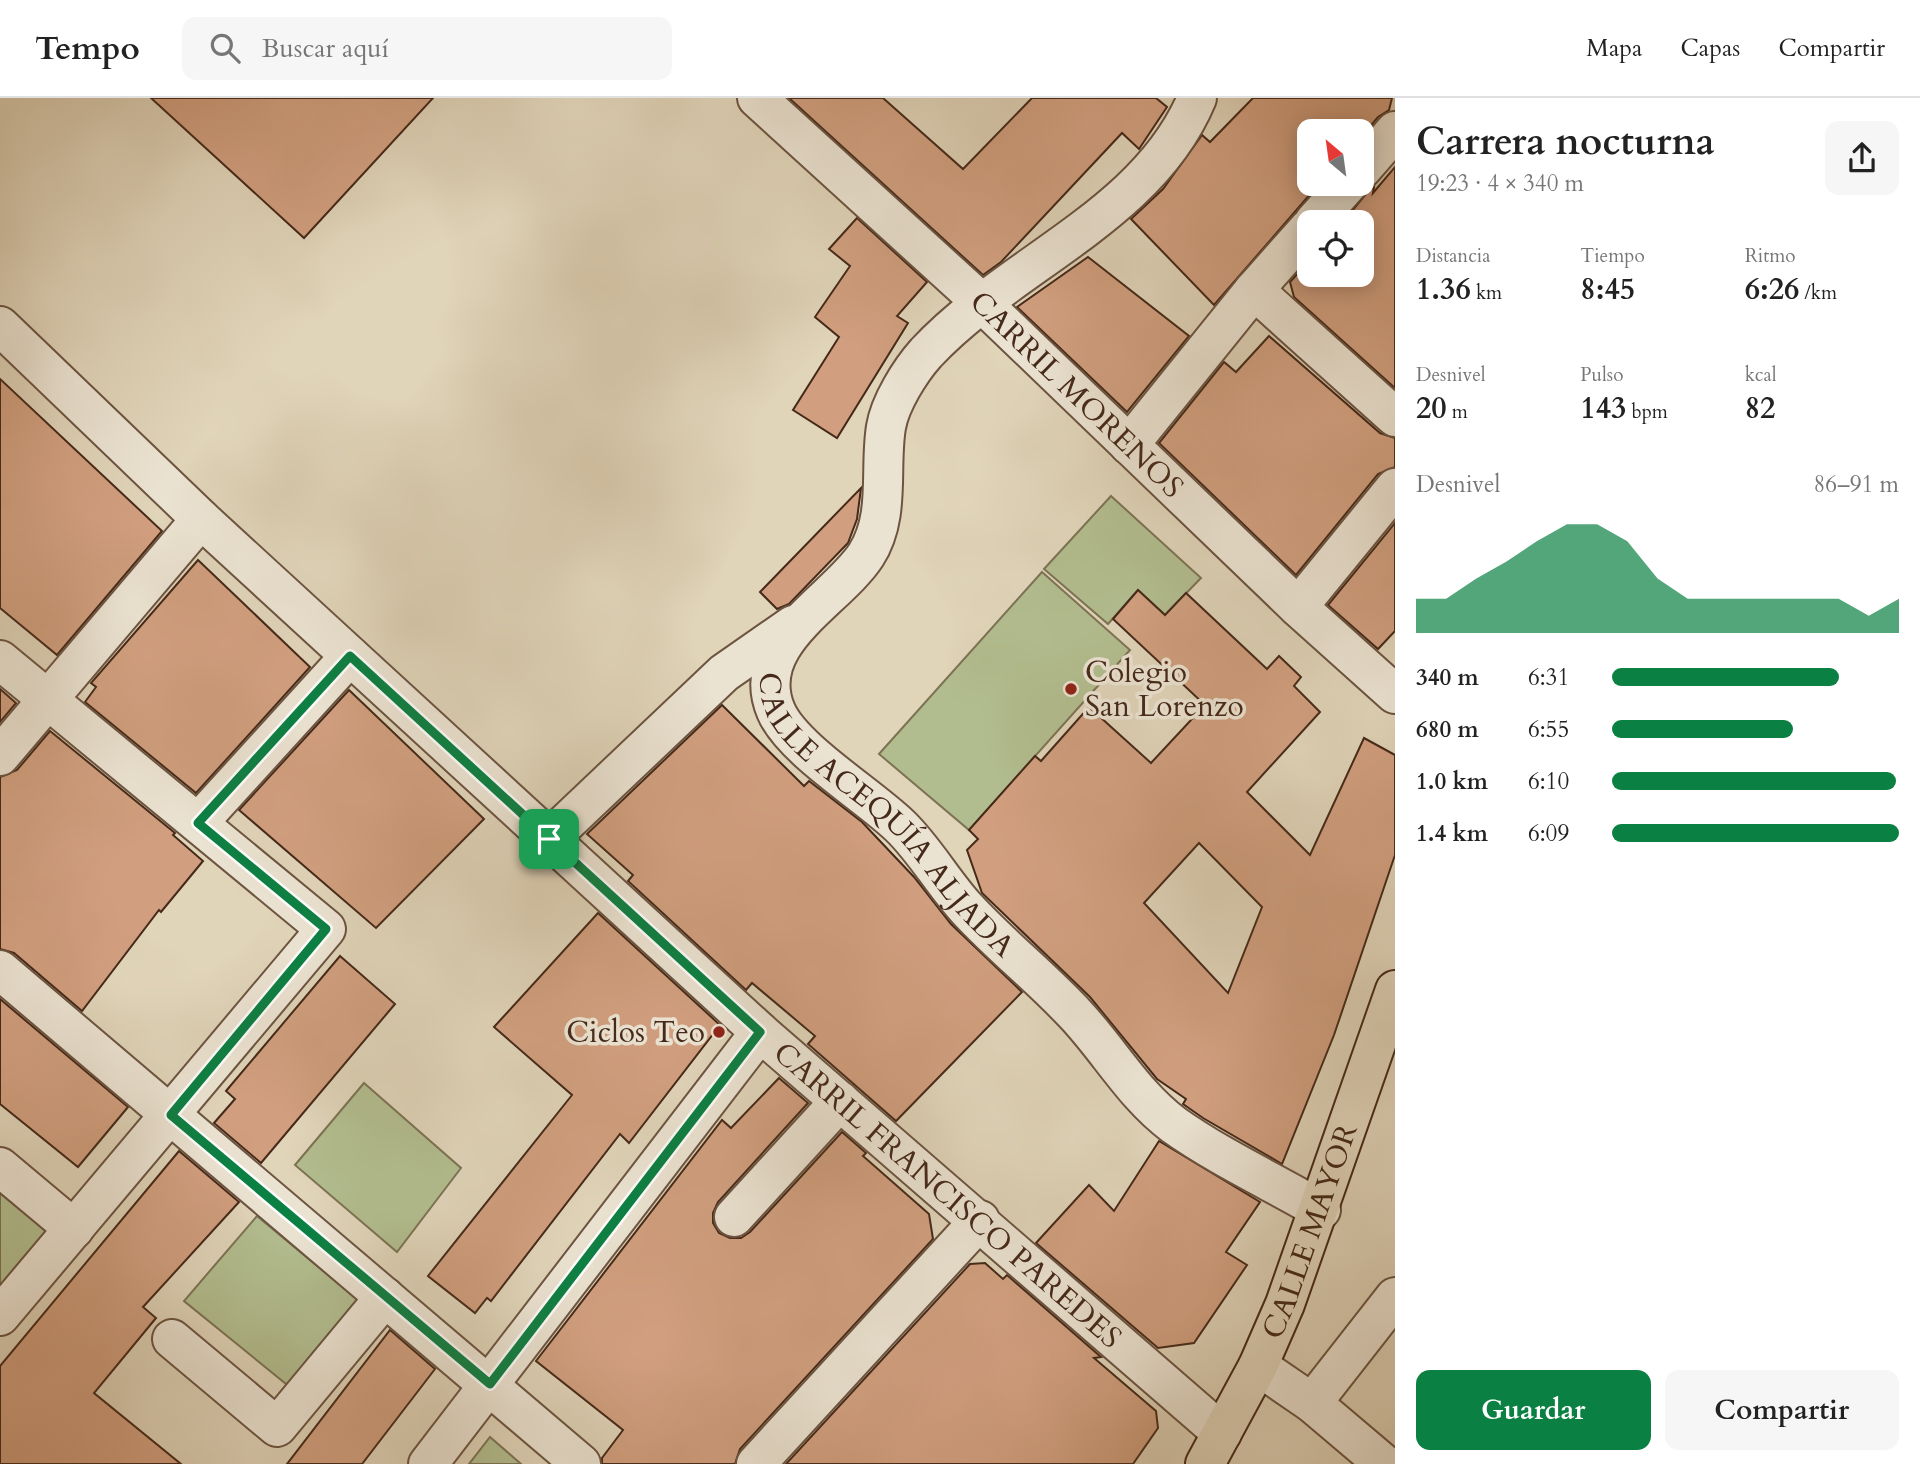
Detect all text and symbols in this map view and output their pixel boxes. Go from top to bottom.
search box [182,17,672,80]
text: Tempo [35,26,140,71]
icon: search [206,29,244,67]
text: Buscar aquí [262,31,389,66]
text: Mapa [1586,32,1642,65]
text: Capas [1680,32,1740,65]
text: Compartir [1778,32,1885,65]
text: Carrera nocturna [1416,116,1715,168]
north arrow [1297,119,1374,196]
map controls [1297,119,1374,287]
button: share [1825,121,1899,195]
text: 19:23 · 4 × 340 m [1416,168,1584,199]
button: locate [1297,210,1374,287]
text: Distancia [1416,243,1490,269]
text: Tiempo [1580,243,1645,269]
text: Ritmo [1745,243,1796,269]
text: 1.36 [1416,269,1471,310]
text: 8:45 [1580,269,1635,310]
text: 6:26 [1745,269,1799,310]
text: km [1471,280,1502,306]
text: /km [1799,280,1837,306]
street label: CARRIL MORENOS [961,282,1192,507]
text: Desnivel [1416,362,1486,388]
text: Pulso [1580,362,1623,388]
text: kcal [1745,362,1777,388]
text: 20 [1416,388,1447,429]
text: 143 [1580,388,1626,429]
text: 82 [1745,388,1775,429]
text: m [1447,399,1468,425]
text: bpm [1626,399,1668,425]
text: Desnivel [1416,469,1500,500]
text: 86–91 m [1814,469,1899,500]
place label: Colegio San Lorenzo [1085,652,1244,727]
text: 340 m [1416,662,1479,693]
text: 6:31 [1528,662,1569,693]
street label: CALLE ACEQUÍA ALJADA [749,672,1024,967]
marker: Colegio San Lorenzo [1063,681,1079,697]
text: 680 m [1416,714,1479,745]
text: 6:55 [1528,714,1569,745]
text: 1.0 km [1416,766,1488,797]
text: 6:10 [1528,766,1569,797]
pin [519,809,579,869]
text: 1.4 km [1416,818,1488,849]
text: 6:09 [1528,818,1569,849]
icon: arrive [530,820,568,858]
place label: Ciclos Teo [566,1012,705,1053]
marker: Ciclos Teo [711,1024,727,1040]
street label: CARRIL FRANCISCO PAREDES [765,1033,1130,1358]
street label: CALLE MAYOR [1252,1118,1368,1345]
button: Guardar [1416,1370,1651,1450]
button: Compartir [1665,1370,1899,1450]

